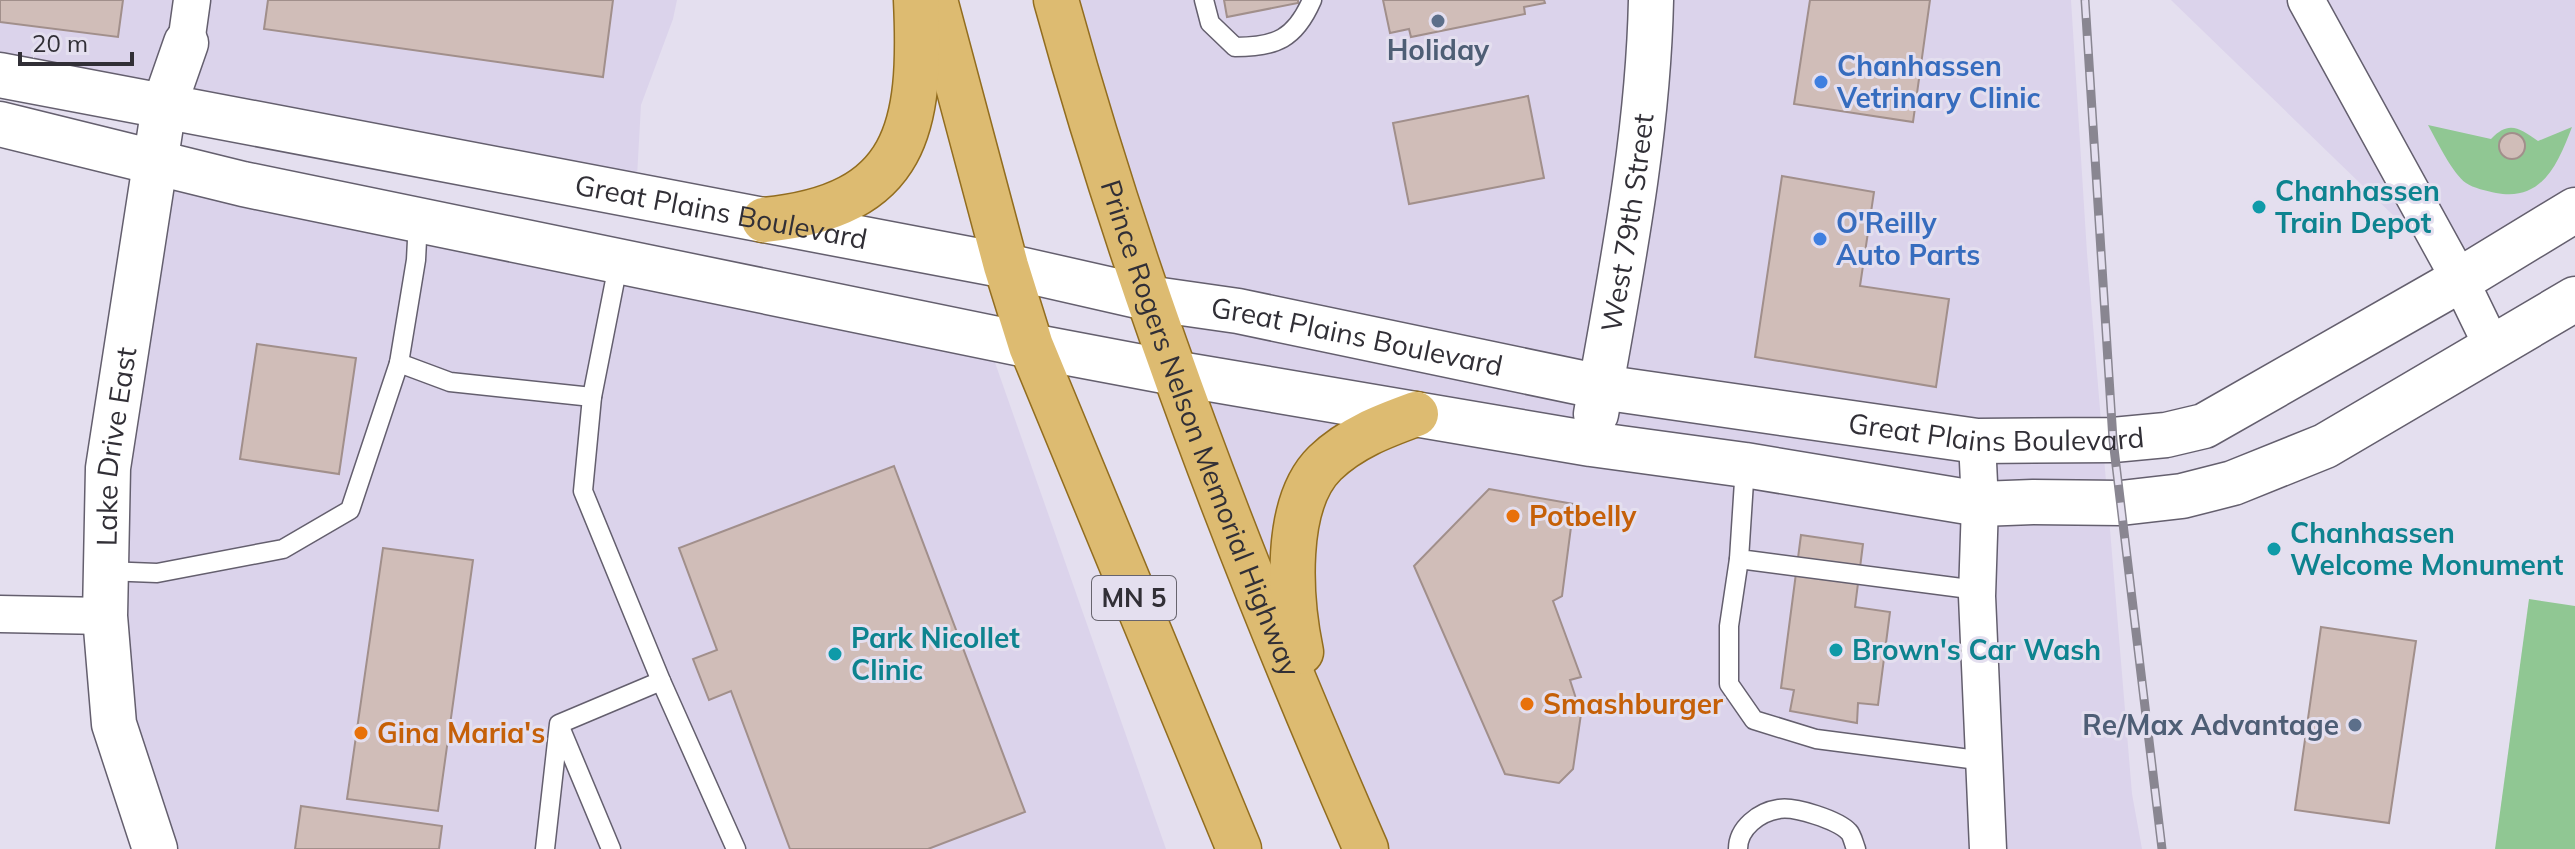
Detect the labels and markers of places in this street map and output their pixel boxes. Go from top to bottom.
marker: Holiday [1429,12,1447,30]
place label: Holiday [1387,32,1490,67]
place label: Chanhassen Vetrinary Clinic [1836,48,2041,115]
marker: Chanhassen Vetrinary Clinic [1812,73,1830,91]
place label: Chanhassen Train Depot [2275,173,2440,240]
marker: Chanhassen Train Depot [2250,198,2268,216]
place label: O'Reilly Auto Parts [1836,205,1980,272]
marker: O'Reilly Auto Parts [1811,230,1829,248]
place label: Potbelly [1529,498,1637,533]
marker: Potbelly [1504,507,1522,525]
place label: Chanhassen Welcome Monument [2290,515,2564,582]
marker: Chanhassen Welcome Monument [2265,540,2283,558]
place label: Park Nicollet Clinic [851,620,1020,687]
place label: Brown's Car Wash [1852,632,2101,667]
marker: Brown's Car Wash [1827,641,1845,659]
marker: Park Nicollet Clinic [826,645,844,663]
place label: Smashburger [1543,686,1723,721]
marker: Smashburger [1518,695,1536,713]
place label: Re/Max Advantage [2082,707,2339,742]
place label: Gina Maria's [377,715,545,750]
marker: Re/Max Advantage [2346,716,2364,734]
marker: Gina Maria's [352,724,370,742]

